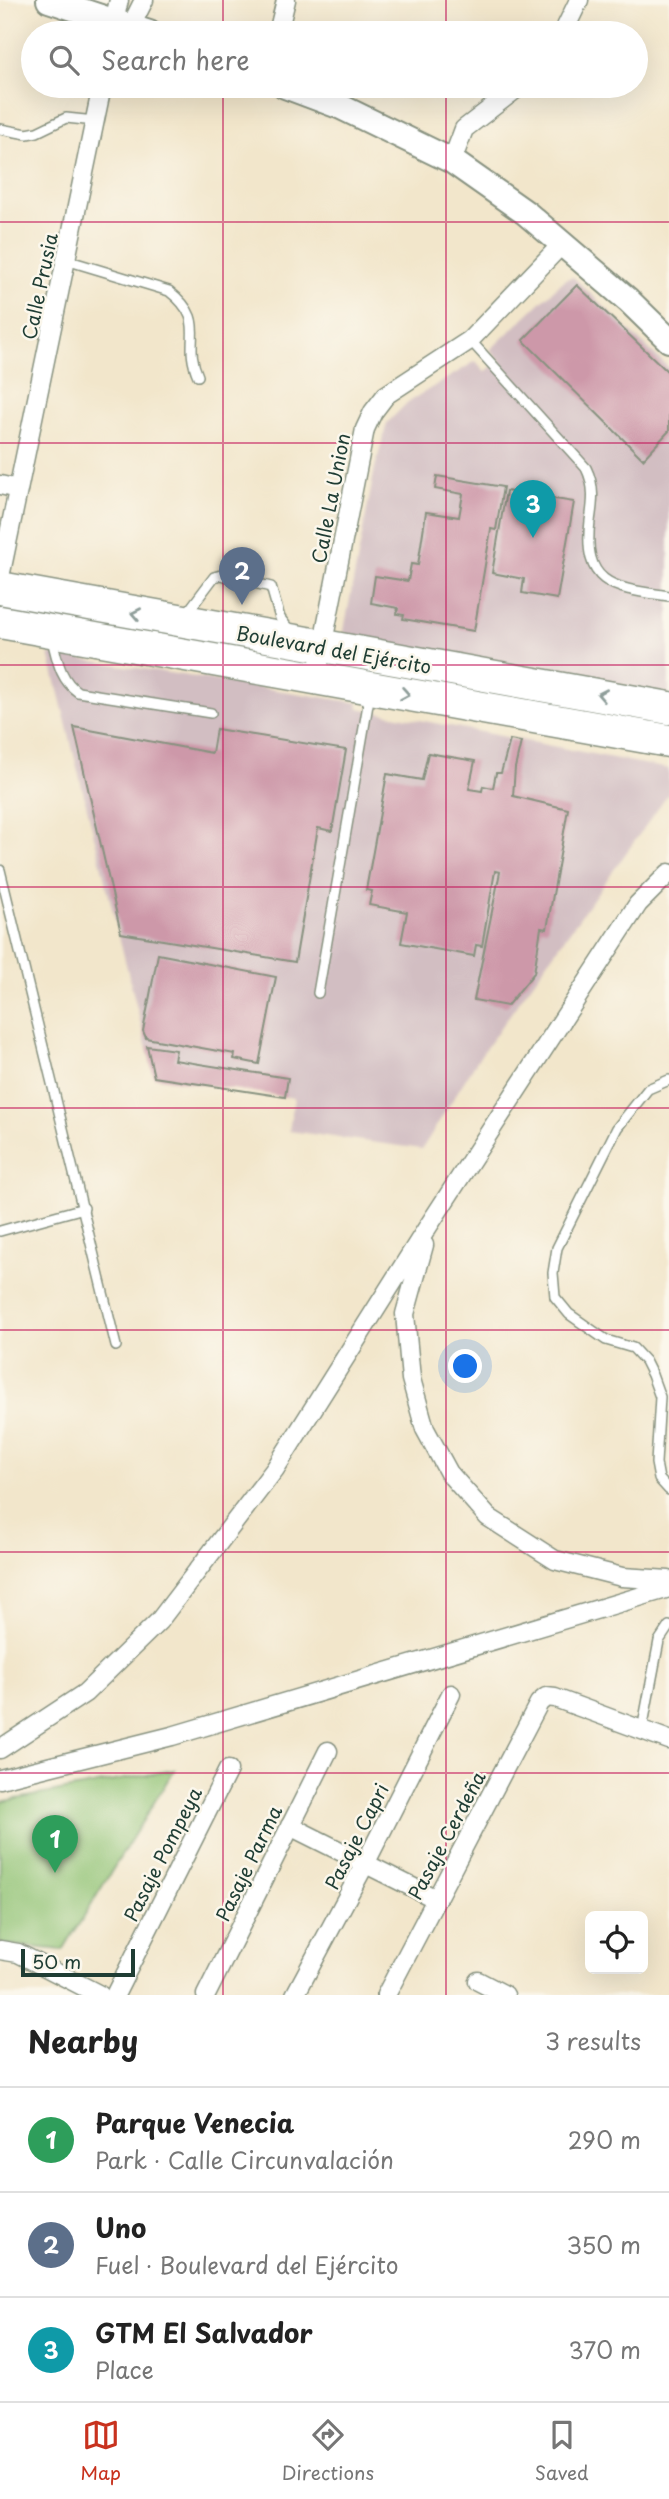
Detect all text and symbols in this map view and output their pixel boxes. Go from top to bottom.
search box [21,21,648,98]
text: Search here [101,40,250,79]
icon: search [45,41,83,79]
street label: Calle Prusia [14,230,64,342]
street label: Calle La Union [304,430,356,566]
pin: 3 [510,480,556,538]
pin: 2 [219,547,265,605]
one-way arrow [130,608,142,623]
street label: Boulevard del Ejército [234,618,434,680]
one-way arrow [399,686,411,701]
one-way arrow [596,688,608,703]
your location [448,1349,482,1383]
street label: Pasaje Cerdeña [400,1766,492,1904]
street label: Pasaje Capri [317,1778,395,1894]
street label: Pasaje Pompeya [116,1782,208,1926]
street label: Pasaje Parma [208,1800,288,1926]
pin: 1 [32,1815,78,1873]
map controls [585,1911,648,1974]
button: locate [585,1911,648,1974]
scale bar [21,1946,135,1978]
text: 50 m [32,1947,81,1975]
text: Nearby [28,2018,138,2063]
text: 3 results [545,2023,641,2058]
text: Parque Venecia [95,2103,294,2142]
text: 1 [46,2122,57,2157]
text: 290 m [568,2122,641,2157]
text: Park · Calle Circunvalación [95,2142,394,2177]
text: Uno [95,2208,146,2247]
text: 2 [43,2227,59,2262]
text: 350 m [566,2227,641,2262]
text: Fuel · Boulevard del Ejército [95,2247,398,2282]
text: GTM El Salvador [95,2313,313,2352]
text: 3 [43,2332,59,2367]
text: 370 m [568,2332,641,2367]
text: Place [95,2352,154,2387]
tab: Map [80,2416,121,2486]
tab: Directions [282,2416,374,2486]
tab: Saved [535,2416,589,2486]

